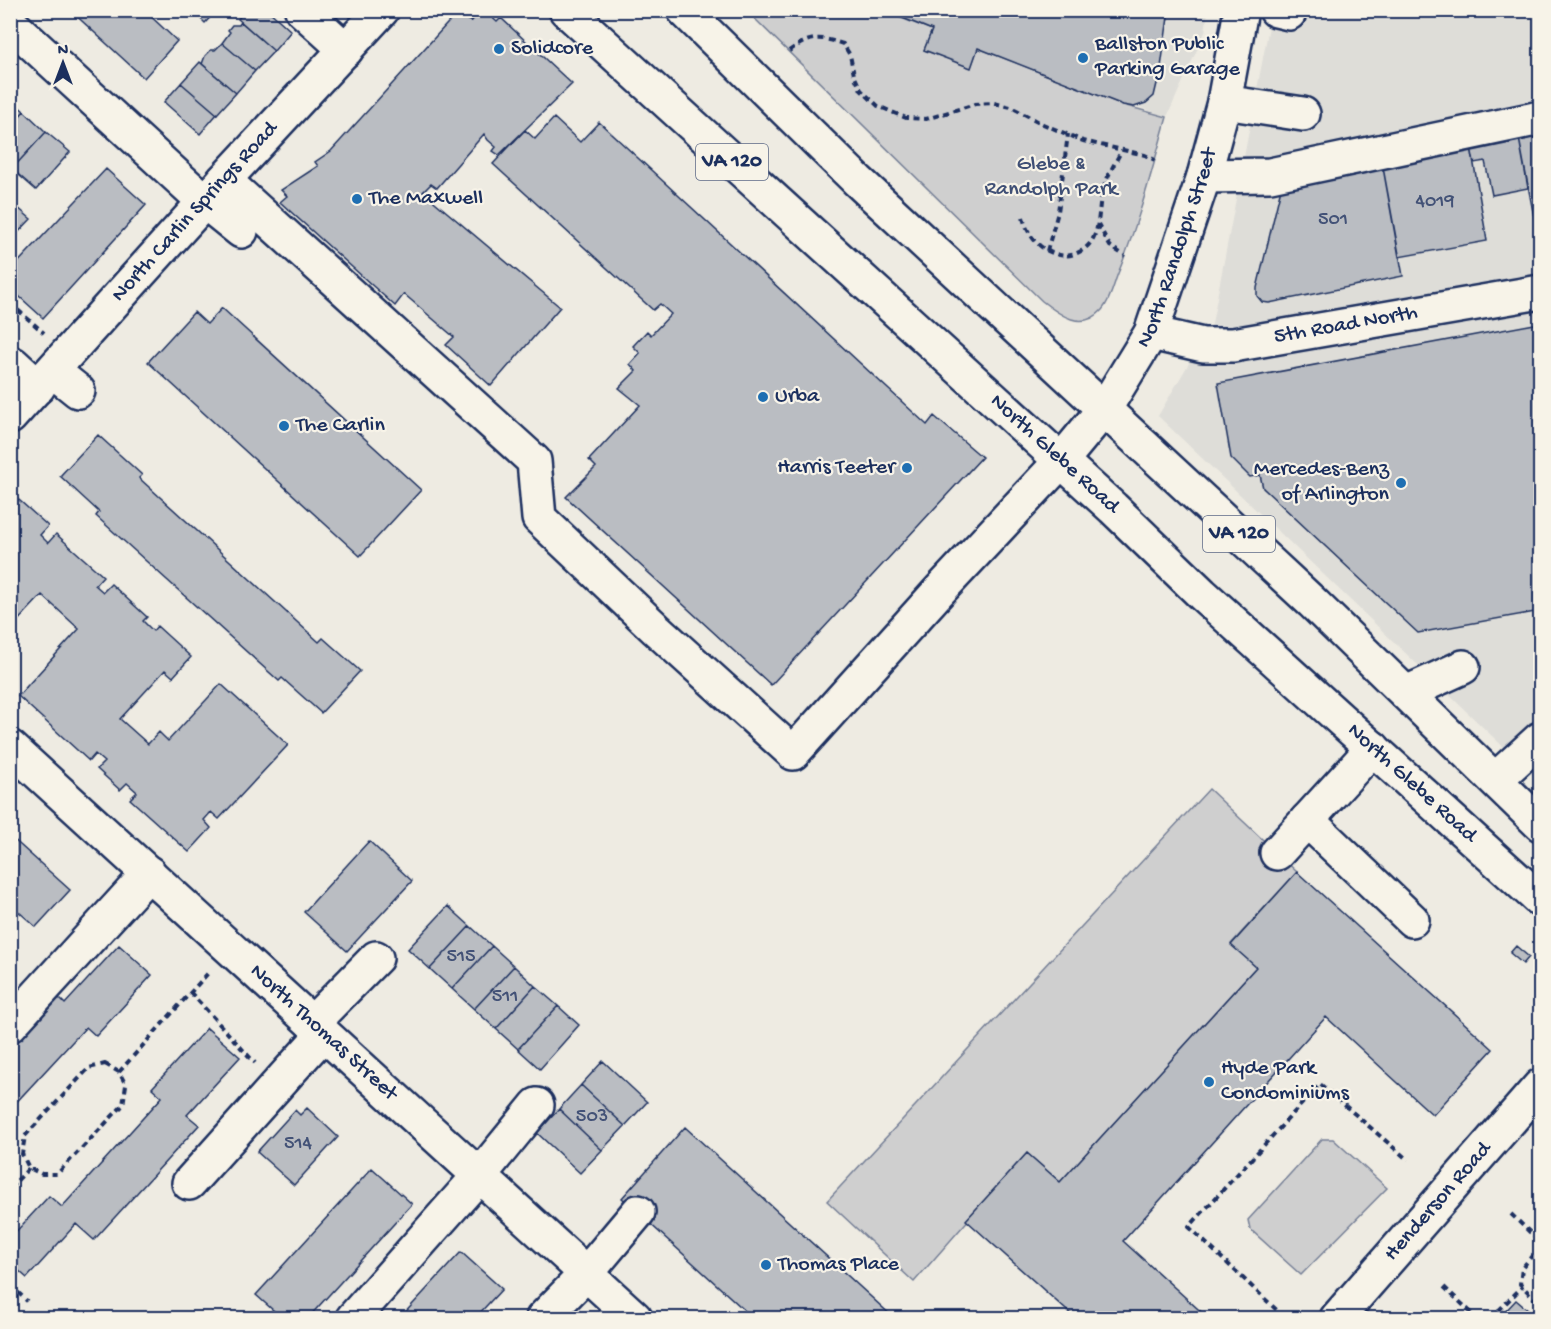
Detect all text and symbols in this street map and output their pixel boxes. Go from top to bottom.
place label: Ballston Public Parking Garage [1094,32,1241,83]
north arrow [33,33,93,93]
place label: Solidcore [511,36,594,62]
text: N [58,42,69,61]
marker: Solidcore [492,42,506,56]
marker: Ballston Public Parking Garage [1076,51,1090,65]
street label: North Carlin Springs Road [107,115,285,308]
road number: VA 120 [696,144,768,180]
street label: North Randolph Street [1132,144,1224,353]
park label: Glebe & Randolph Park [984,152,1120,203]
place label: The Maxwell [367,186,483,212]
house number: 4019 [1416,191,1454,214]
marker: The Maxwell [350,192,364,206]
house number: 501 [1318,209,1348,232]
street label: 5th Road North [1272,300,1420,351]
place label: Urba [775,384,820,410]
street label: North Glebe Road [984,389,1126,521]
marker: Urba [756,390,770,404]
place label: The Carlin [294,413,385,439]
marker: The Carlin [277,419,291,433]
place label: Harris Teeter [777,455,897,481]
place label: Mercedes-Benz of Arlington [1254,457,1390,508]
marker: Harris Teeter [900,461,914,475]
marker: Mercedes-Benz of Arlington [1394,476,1408,490]
road number: VA 120 [1203,516,1275,552]
street label: North Glebe Road [1341,718,1483,850]
house number: 515 [446,946,476,969]
street label: North Thomas Street [244,959,404,1108]
house number: 511 [492,986,518,1009]
place label: Hyde Park Condominiums [1221,1056,1350,1107]
marker: Hyde Park Condominiums [1202,1075,1216,1089]
house number: 503 [576,1106,608,1129]
house number: 514 [284,1133,313,1156]
street label: Henderson Road [1379,1136,1499,1267]
place label: Thomas Place [776,1252,900,1278]
marker: Thomas Place [759,1258,773,1272]

